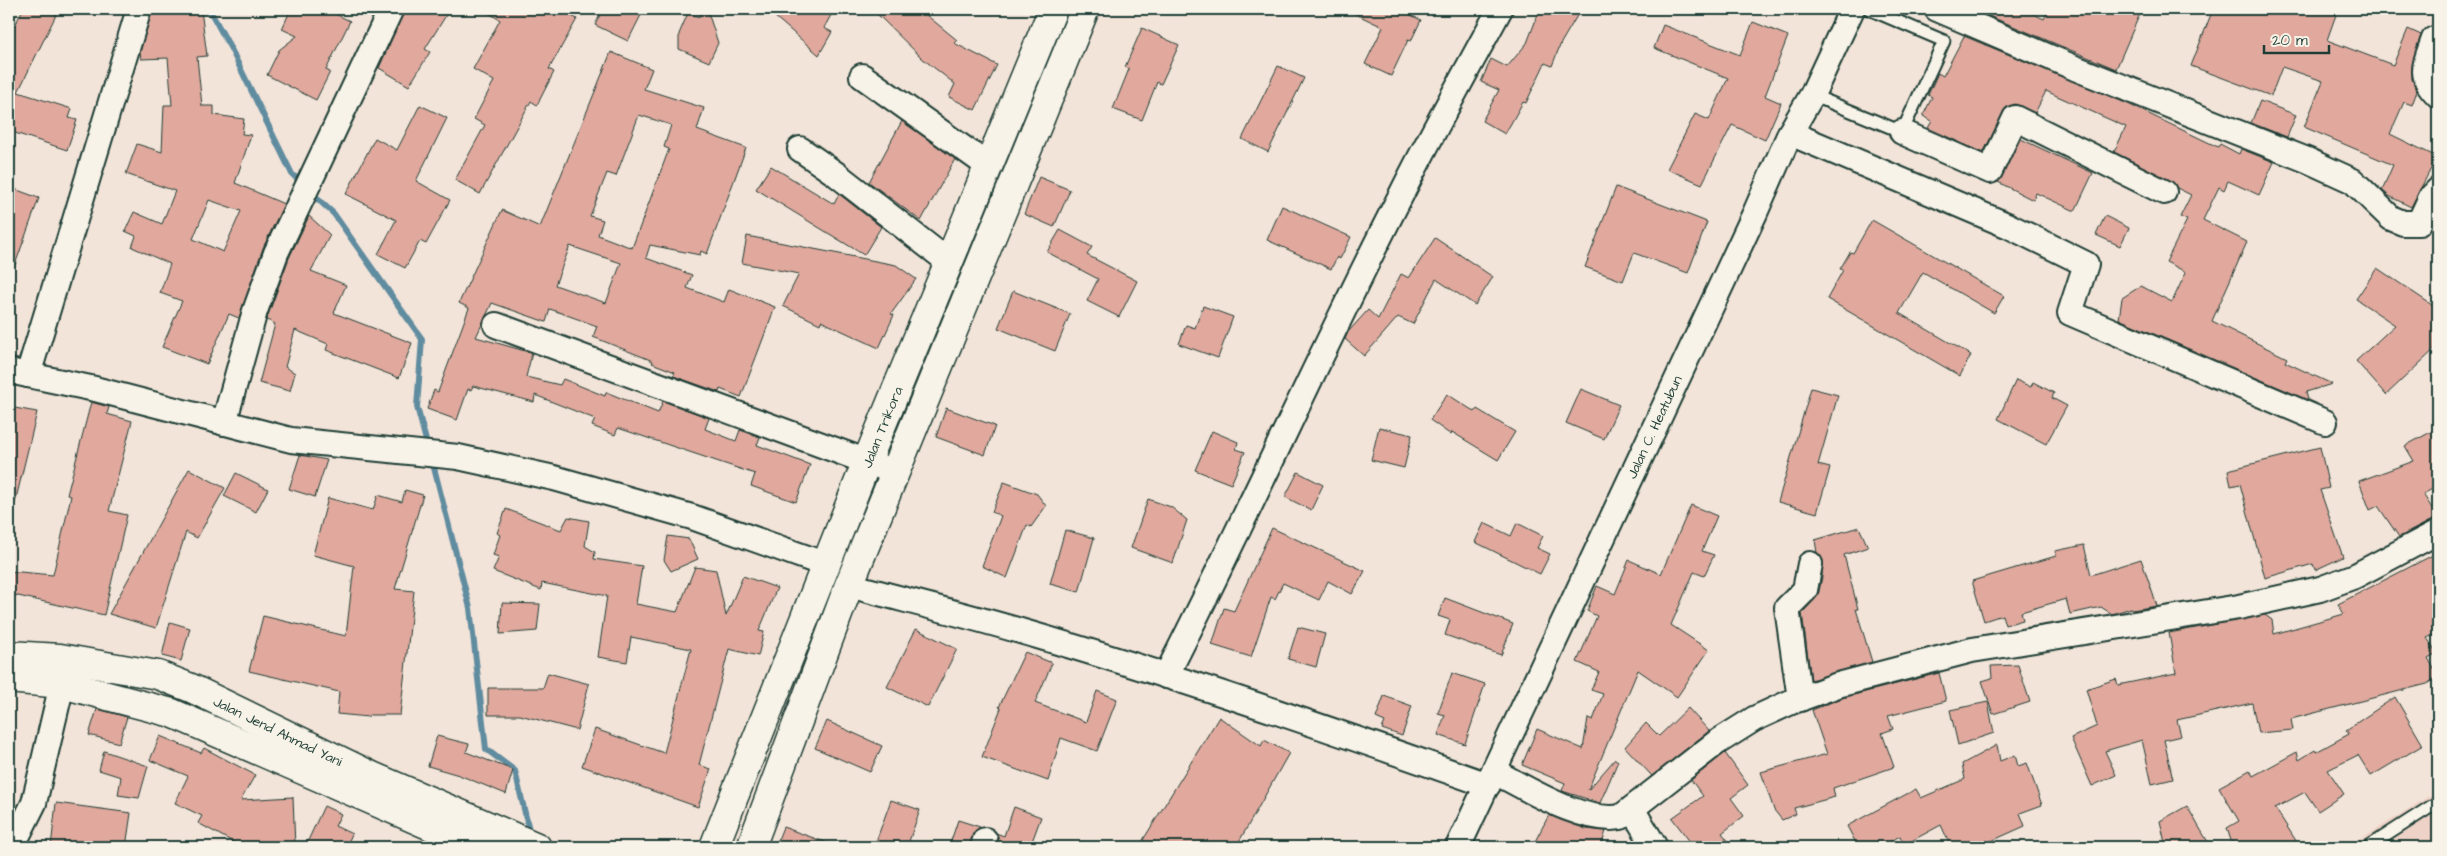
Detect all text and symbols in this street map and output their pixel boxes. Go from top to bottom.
scale bar [2264,22,2330,54]
text: 20 m [2272,30,2308,51]
street label: Jalan C. Heatubun [1622,372,1688,482]
street label: Jalan Trikora [857,384,908,471]
street label: Jalan Jend Ahmad Yani [210,692,346,772]

